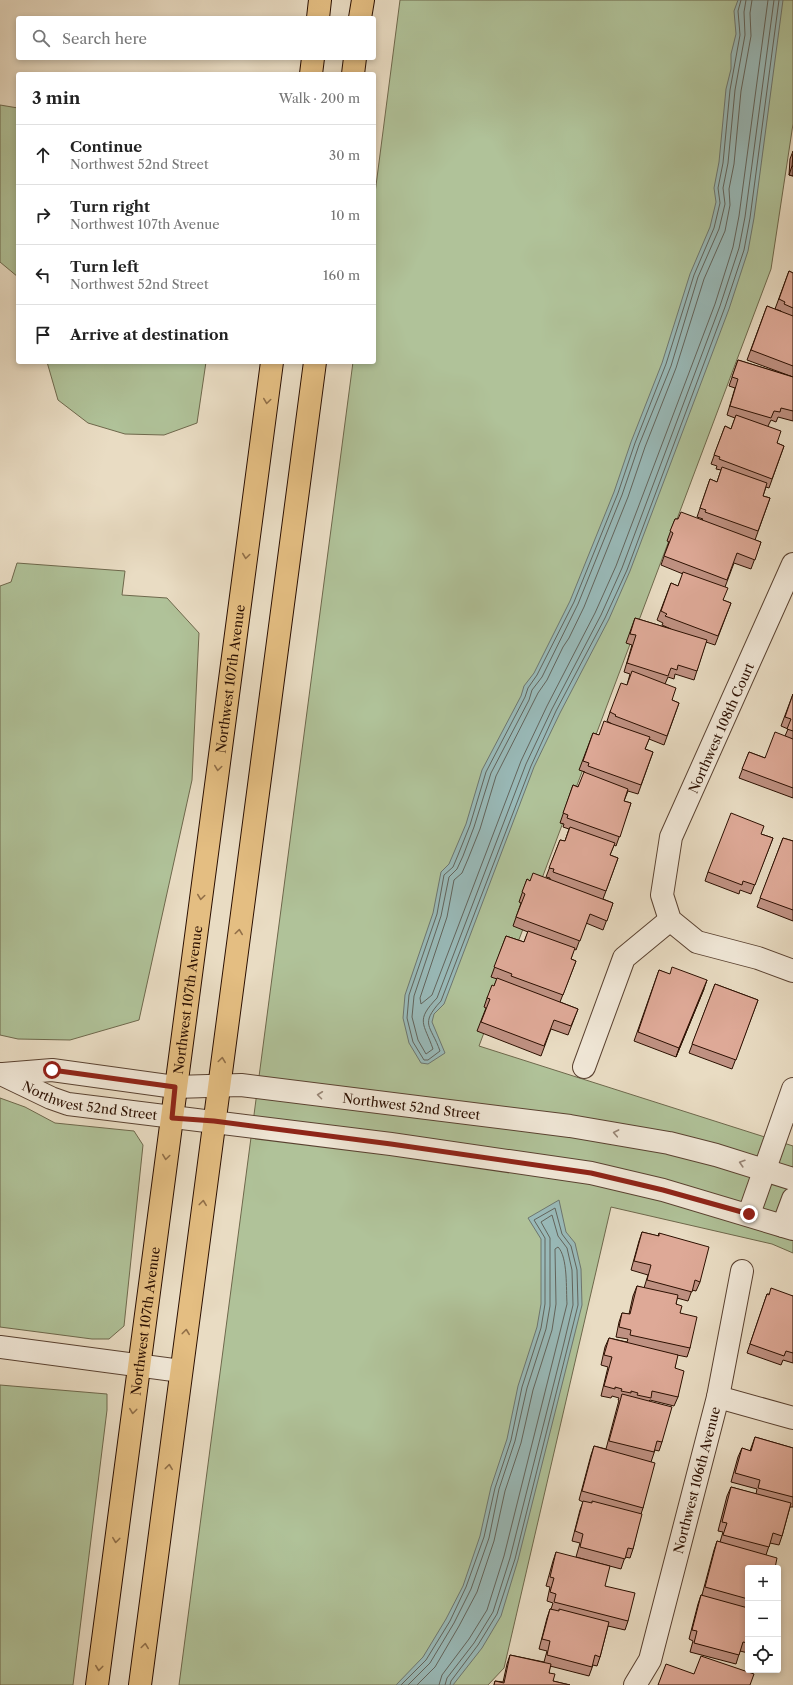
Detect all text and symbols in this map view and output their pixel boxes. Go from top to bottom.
search box [16,16,376,60]
icon: search [30,27,52,49]
text: Search here [62,29,147,48]
text: 3 min [32,88,81,108]
text: Walk · 200 m [279,90,360,106]
text: Continue [70,137,142,156]
icon: ahead [32,144,54,166]
text: 30 m [329,147,360,163]
text: Northwest 52nd Street [70,156,208,172]
text: Turn right [70,197,150,216]
icon: right [32,204,54,226]
text: 10 m [331,207,360,223]
text: Northwest 107th Avenue [70,216,220,232]
text: Turn left [70,257,139,276]
icon: left [32,264,54,286]
text: 160 m [323,267,360,283]
text: Northwest 52nd Street [70,276,208,292]
icon: arrive [32,324,54,346]
text: Arrive at destination [70,325,229,344]
one-way arrow [263,398,272,404]
one-way arrow [242,553,251,559]
street label: Northwest 107th Avenue [212,603,248,754]
street label: Northwest 108th Court [685,660,757,796]
one-way arrow [214,765,223,771]
one-way arrow [197,894,206,900]
street label: Northwest 107th Avenue [170,925,205,1075]
one-way arrow [234,929,243,935]
one-way arrow [217,1057,226,1064]
route start [43,1061,61,1079]
street label: Northwest 52nd Street [20,1077,159,1123]
one-way arrow [317,1090,324,1099]
street label: Northwest 52nd Street [342,1090,481,1123]
one-way arrow [613,1129,619,1138]
one-way arrow [162,1154,171,1160]
one-way arrow [739,1159,746,1168]
one-way arrow [198,1200,207,1206]
route end [740,1205,758,1223]
street label: Northwest 107th Avenue [127,1246,163,1396]
one-way arrow [181,1329,190,1335]
street label: Northwest 106th Avenue [670,1405,723,1555]
one-way arrow [129,1408,138,1414]
one-way arrow [164,1464,173,1470]
one-way arrow [112,1536,121,1543]
map controls [745,1565,781,1673]
button: + [745,1565,781,1601]
button: − [745,1601,781,1637]
button: locate [745,1637,781,1673]
one-way arrow [140,1643,149,1649]
one-way arrow [95,1665,104,1671]

